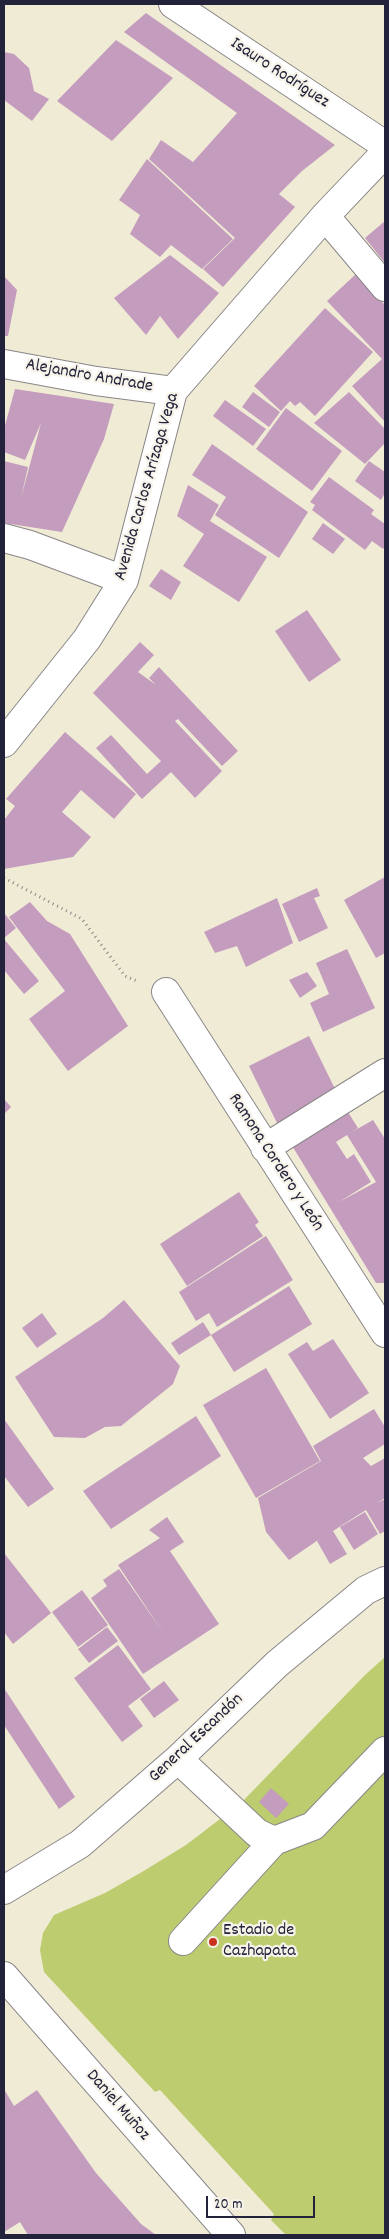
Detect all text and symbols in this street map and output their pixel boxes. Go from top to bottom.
street label: Isauro Rodríguez [225,34,333,114]
street label: Alejandro Andrade [24,355,154,399]
street label: Avenida Carlos Arízaga Vega [111,391,185,583]
street label: Ramona Cordero y León [222,1090,328,1236]
street label: General Escandón [145,1690,249,1788]
place label: Estadio de Cazhapata [223,1921,296,1964]
marker: Estadio de Cazhapata [207,1936,219,1948]
street label: Daniel Muñoz [80,2066,154,2146]
scale bar [209,2186,318,2218]
text: 20 m [214,2194,242,2216]

